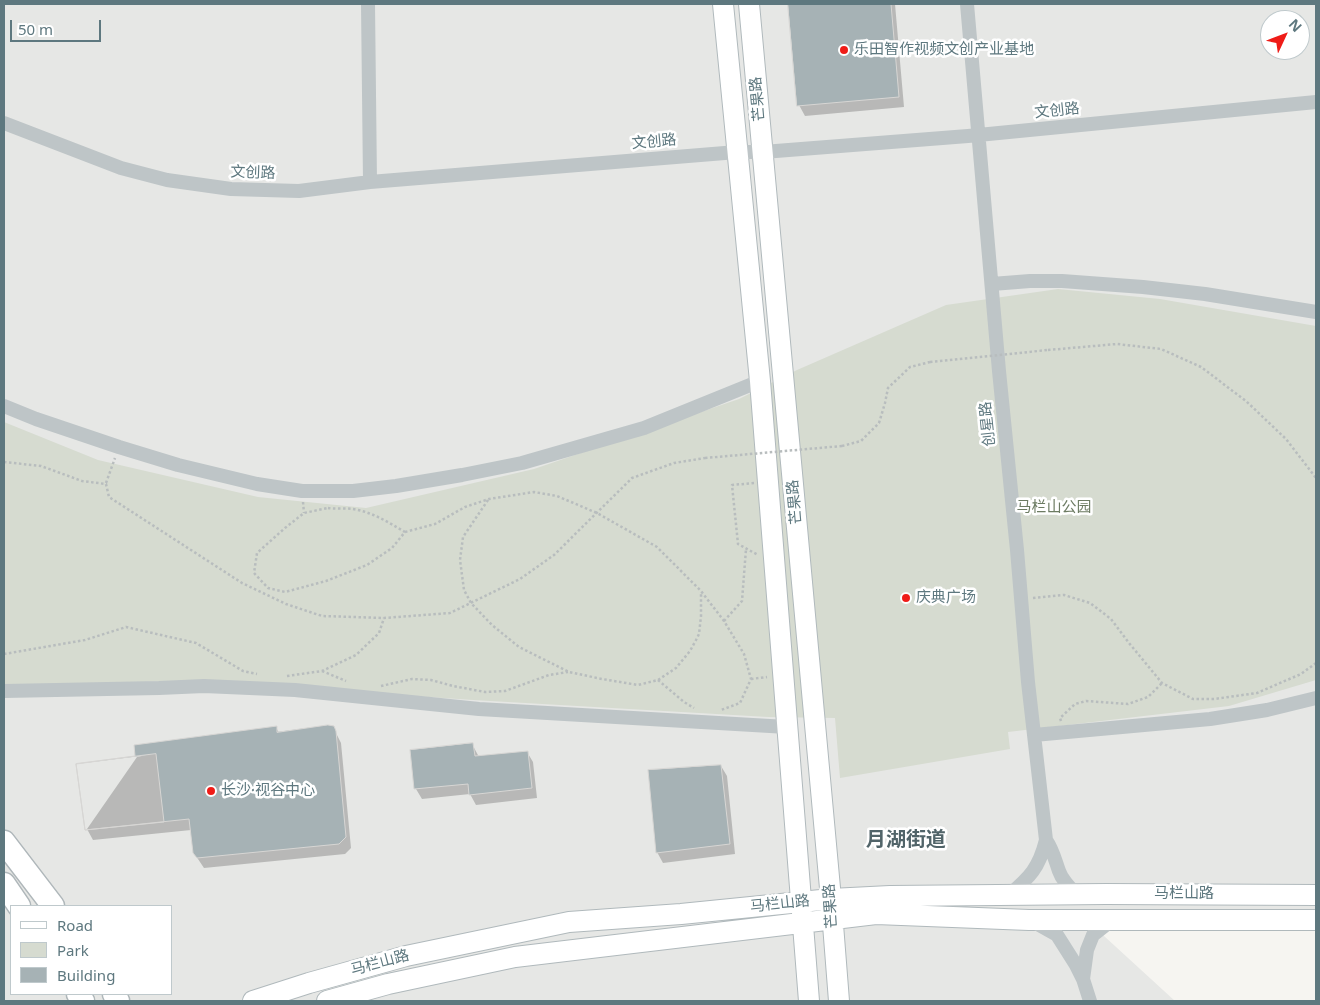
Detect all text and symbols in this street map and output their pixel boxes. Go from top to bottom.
scale bar [12,10,104,42]
north arrow [1260,10,1310,60]
text: N [1285,14,1306,36]
text: 50 m [18,19,53,39]
place label: 乐田智作视频文创产业基地 [854,41,1034,59]
marker: 乐田智作视频文创产业基地 [838,44,850,56]
street label: 芒果路 [747,76,769,122]
street label: 文创路 [1034,100,1080,122]
street label: 文创路 [631,131,677,153]
street label: 文创路 [230,163,276,183]
street label: 创星路 [977,401,999,447]
street label: 芒果路 [784,479,806,525]
park label: 马栏山公园 [1017,499,1091,517]
place label: 庆典广场 [916,589,976,607]
marker: 庆典广场 [900,592,912,604]
place label: 长沙·视谷中心 [221,782,315,800]
marker: 长沙·视谷中心 [205,785,217,797]
district label: 月湖街道 [866,828,946,852]
street label: 芒果路 [820,883,842,929]
street label: 马栏山路 [1154,885,1214,903]
street label: 马栏山路 [749,892,811,916]
legend [10,905,172,995]
text: Road [57,915,93,935]
text: Park [57,940,89,960]
street label: 马栏山路 [349,947,411,979]
text: Building [57,965,115,985]

